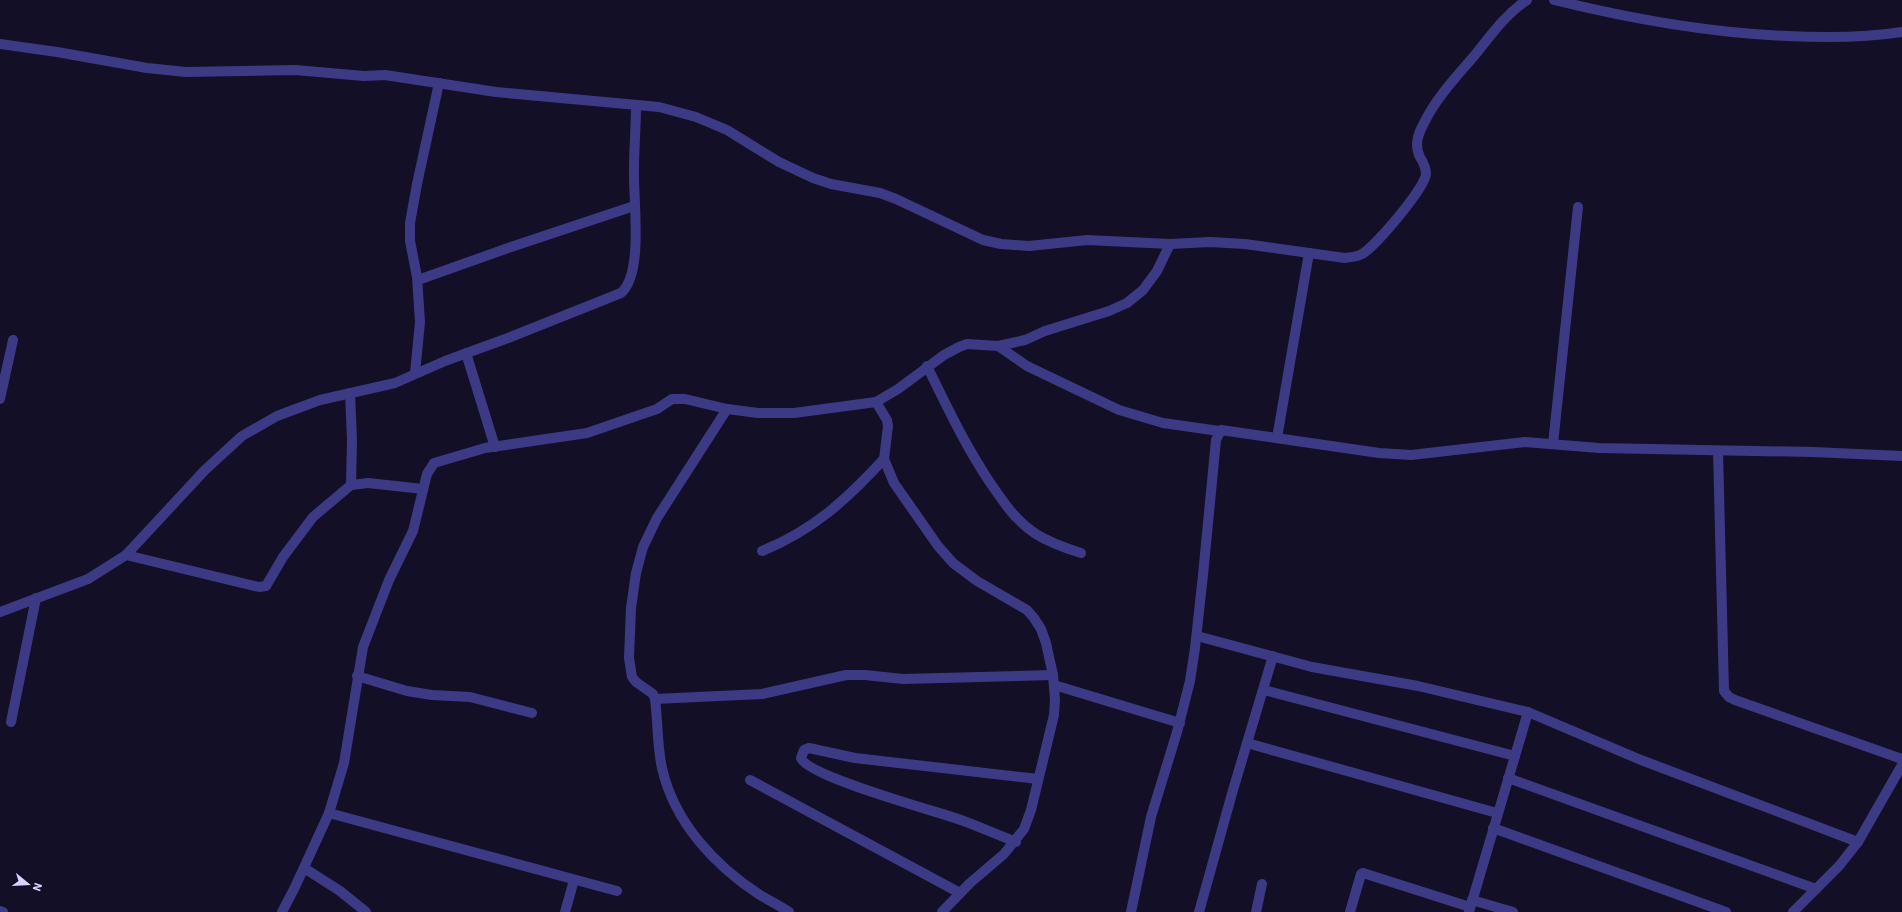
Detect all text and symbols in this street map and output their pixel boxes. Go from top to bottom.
north arrow [8,864,48,904]
text: N [30,881,45,893]

